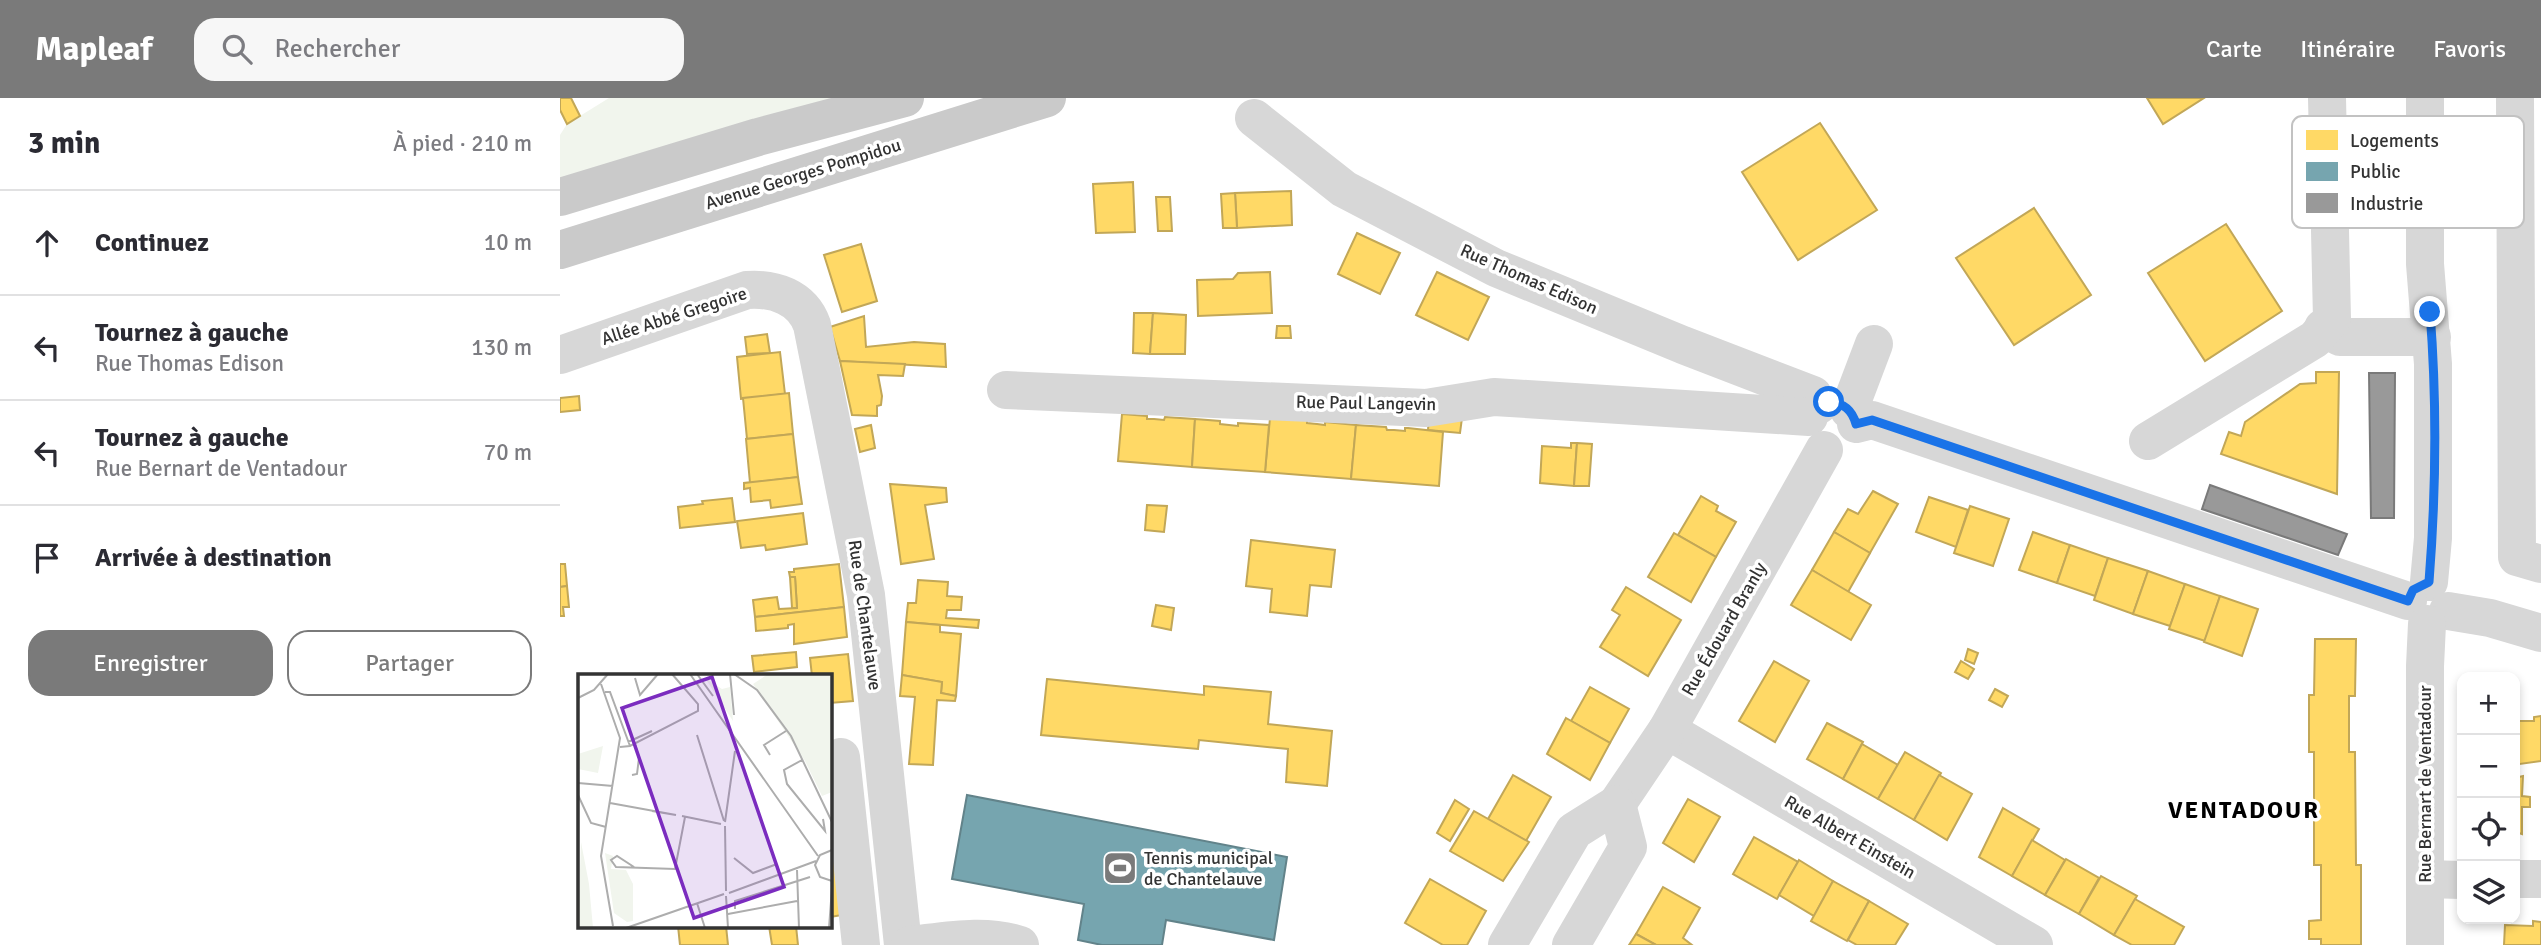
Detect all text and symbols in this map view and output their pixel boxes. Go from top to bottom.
search box [194,18,684,81]
text: Mapleaf [35,29,152,70]
icon: search [218,30,256,68]
text: Rechercher [274,33,400,65]
text: Carte [2206,34,2262,64]
text: Itinéraire [2300,34,2395,64]
text: Favoris [2433,34,2506,64]
legend [2292,116,2524,228]
text: 3 min [28,125,100,162]
text: À pied · 210 m [393,129,532,158]
text: Logements [2350,129,2439,153]
street label: Avenue Georges Pompidou [702,134,904,214]
text: Public [2350,160,2401,184]
text: Industrie [2350,192,2423,216]
icon: ahead [28,224,66,262]
text: Continuez [95,227,209,259]
text: 10 m [484,228,532,257]
street label: Rue Thomas Edison [1457,239,1601,319]
street label: Allée Abbé Gregoire [598,282,750,350]
route end [2414,296,2445,327]
text: Tournez à gauche [95,317,289,349]
icon: left [28,329,66,367]
text: 130 m [471,333,532,362]
text: Rue Thomas Edison [95,349,284,378]
route start [1813,386,1844,417]
street label: Rue Paul Langevin [1296,391,1436,415]
text: Tournez à gauche [95,422,289,454]
icon: left [28,434,66,472]
text: 70 m [484,438,532,467]
text: Rue Bernart de Ventadour [95,454,347,483]
street label: Rue de Chantelauve [844,538,886,692]
icon: arrive [28,539,66,577]
text: Arrivée à destination [95,542,332,574]
street label: Rue Édouard Branly [1677,558,1771,700]
button: Enregistrer [28,630,273,696]
button: Partager [287,630,532,696]
map controls [2457,672,2520,924]
button: + [2457,672,2520,735]
inset map [578,674,831,928]
street label: Rue Bernart de Ventadour [2414,685,2436,883]
button: − [2457,735,2520,798]
street label: Rue Albert Einstein [1781,791,1919,883]
district label: VENTADOUR [2168,795,2320,825]
button: locate [2457,798,2520,861]
place label: Tennis municipal de Chantelauve [1144,847,1273,890]
sports icon: Tennis municipal de Chantelauve [1101,849,1139,887]
button: layers [2457,861,2520,924]

